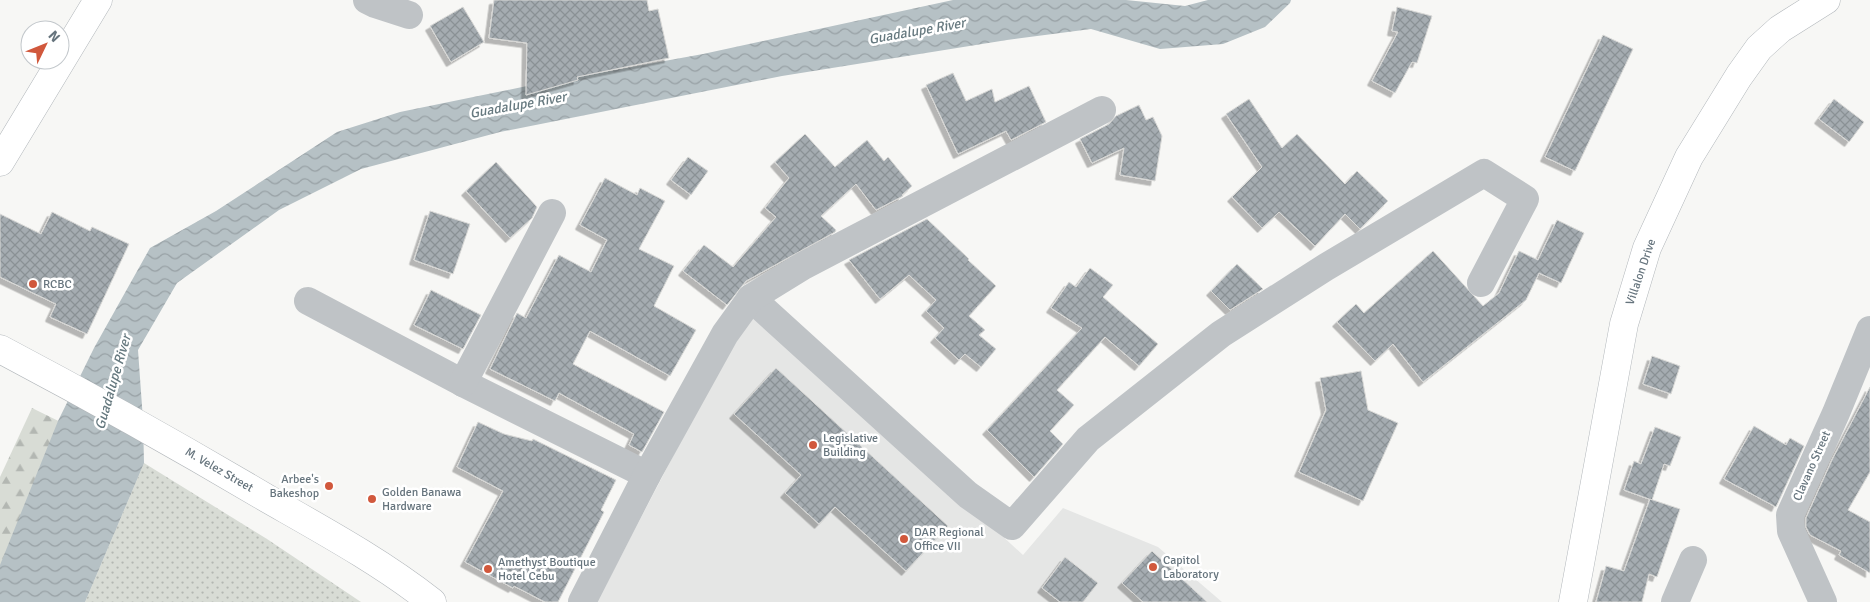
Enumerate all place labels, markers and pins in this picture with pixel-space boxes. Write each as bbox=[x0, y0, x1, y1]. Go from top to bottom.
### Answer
place label: RCBC bbox=[43, 277, 72, 292]
marker: RCBC bbox=[27, 278, 39, 290]
place label: Legislative Building bbox=[823, 431, 878, 460]
marker: Legislative Building bbox=[807, 439, 819, 451]
place label: Arbee's Bakeshop bbox=[269, 472, 319, 501]
marker: Arbee's Bakeshop bbox=[323, 480, 335, 492]
place label: Golden Banawa Hardware bbox=[382, 485, 461, 514]
marker: Golden Banawa Hardware bbox=[366, 493, 378, 505]
place label: DAR Regional Office VII bbox=[914, 525, 984, 554]
marker: DAR Regional Office VII bbox=[898, 533, 910, 545]
place label: Capitol Laboratory bbox=[1163, 553, 1219, 582]
place label: Amethyst Boutique Hotel Cebu bbox=[498, 555, 596, 584]
marker: Capitol Laboratory bbox=[1147, 561, 1159, 573]
marker: Amethyst Boutique Hotel Cebu bbox=[482, 563, 494, 575]

